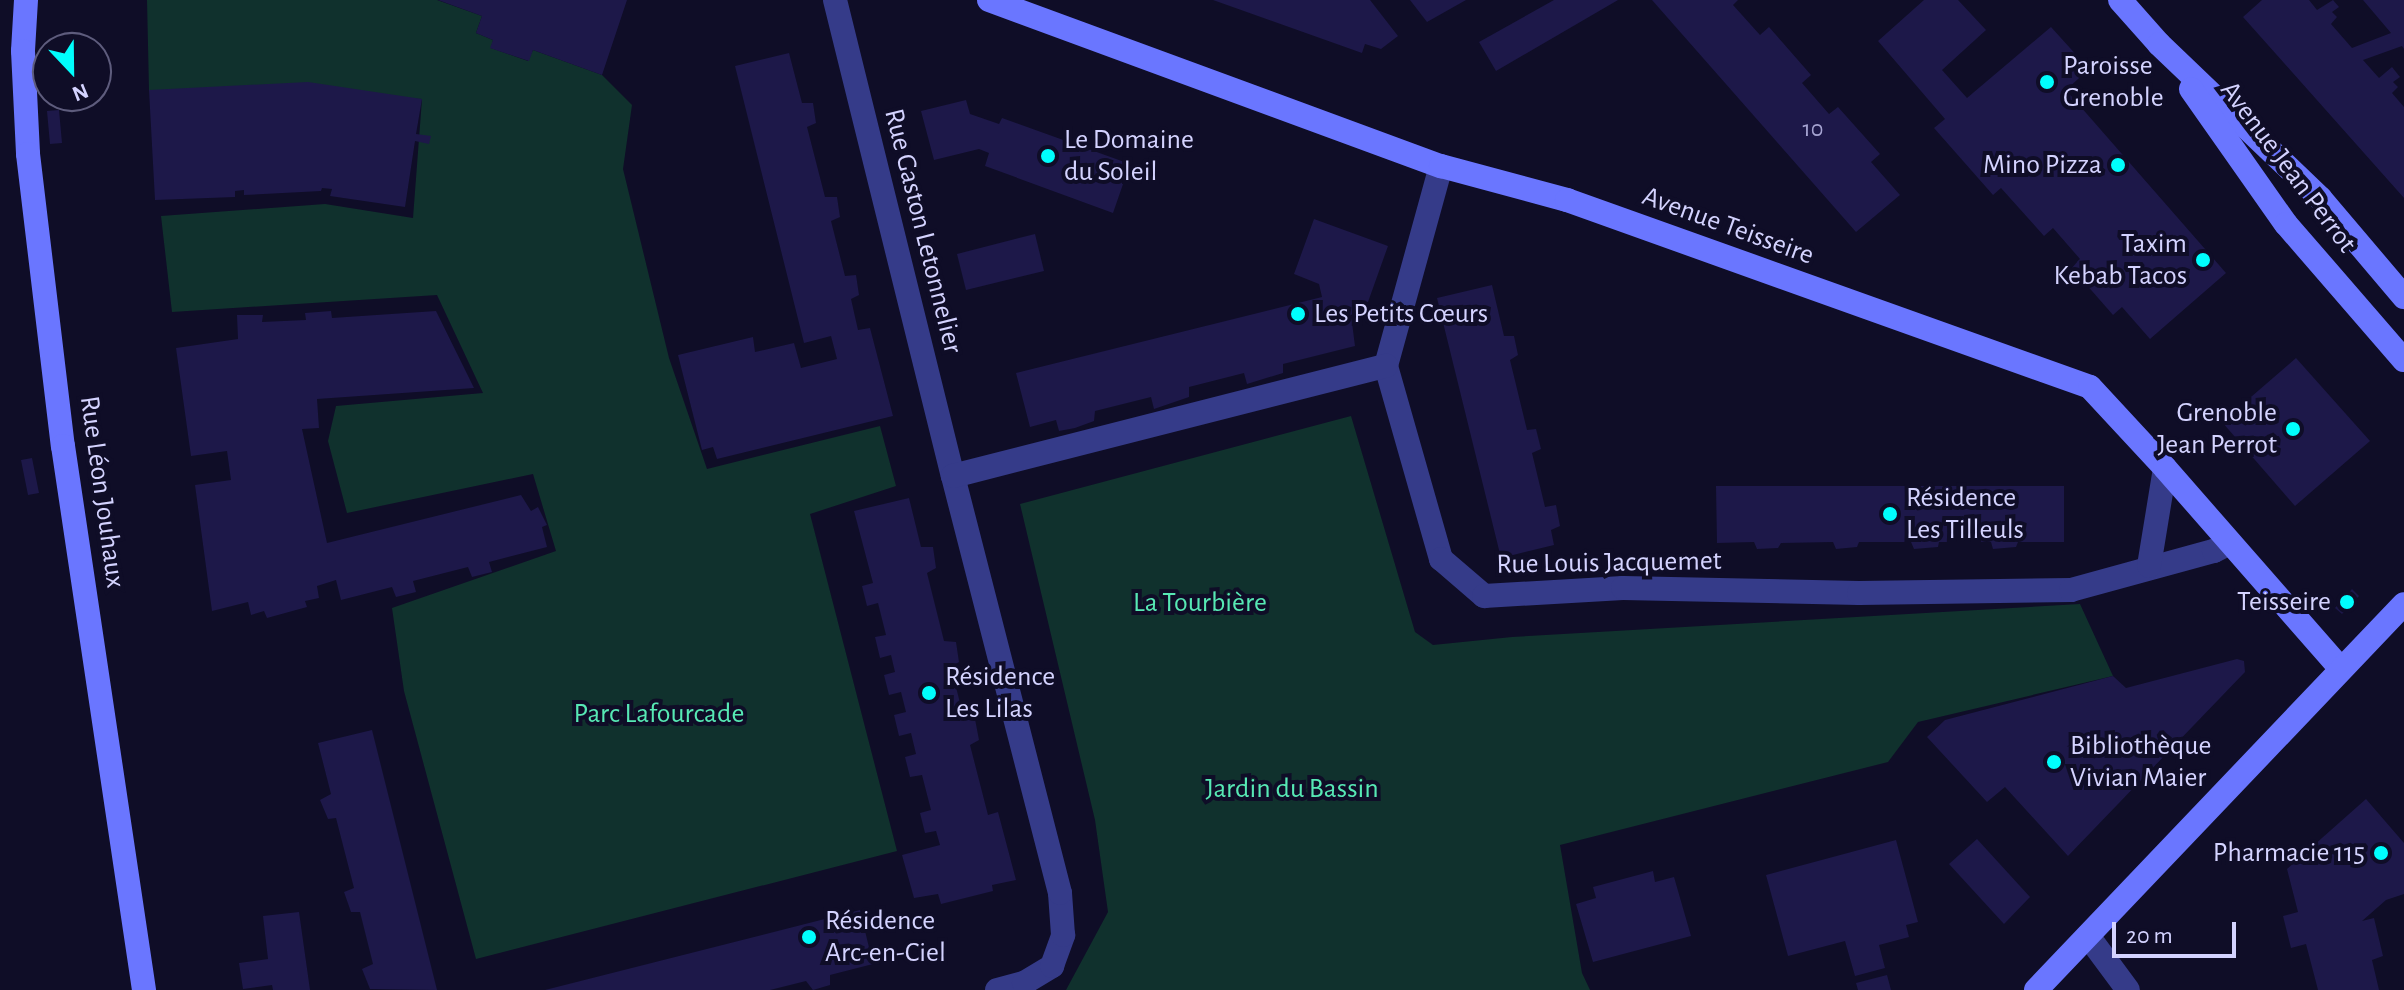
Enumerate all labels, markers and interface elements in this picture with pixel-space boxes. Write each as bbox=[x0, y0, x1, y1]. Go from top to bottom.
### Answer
north arrow bbox=[32, 32, 112, 112]
place label: Paroisse Grenoble bbox=[2063, 49, 2164, 115]
marker: Paroisse Grenoble bbox=[2038, 73, 2056, 91]
street label: Avenue Jean Perrot bbox=[2213, 75, 2363, 259]
text: N bbox=[69, 79, 91, 105]
street label: Rue Gaston Letonnelier bbox=[876, 105, 970, 357]
house number: 10 bbox=[1803, 116, 1823, 144]
place label: Le Domaine du Soleil bbox=[1064, 123, 1194, 189]
marker: Le Domaine du Soleil bbox=[1039, 147, 1057, 165]
place label: Mino Pizza bbox=[1983, 148, 2102, 182]
marker: Mino Pizza bbox=[2109, 156, 2127, 174]
street label: Avenue Teisseire bbox=[1638, 179, 1818, 273]
place label: Taxim Kebab Tacos bbox=[2053, 227, 2187, 293]
marker: Taxim Kebab Tacos bbox=[2194, 251, 2212, 269]
place label: Les Petits Cœurs bbox=[1314, 297, 1488, 331]
marker: Les Petits Cœurs bbox=[1289, 305, 1307, 323]
street label: Rue Léon Jouhaux bbox=[72, 394, 132, 590]
place label: Grenoble Jean Perrot bbox=[2157, 396, 2277, 462]
marker: Grenoble Jean Perrot bbox=[2284, 420, 2302, 438]
place label: Résidence Les Tilleuls bbox=[1906, 481, 2024, 547]
marker: Résidence Les Tilleuls bbox=[1881, 505, 1899, 523]
street label: Rue Louis Jacquemet bbox=[1496, 544, 1722, 582]
place label: Teisseire bbox=[2237, 585, 2331, 619]
park label: La Tourbière bbox=[1133, 586, 1267, 620]
marker: Teisseire bbox=[2338, 593, 2356, 611]
place label: Résidence Les Lilas bbox=[945, 660, 1055, 726]
marker: Résidence Les Lilas bbox=[920, 684, 938, 702]
park label: Parc Lafourcade bbox=[574, 697, 744, 731]
place label: Bibliothèque Vivian Maier bbox=[2070, 729, 2211, 795]
marker: Bibliothèque Vivian Maier bbox=[2045, 753, 2063, 771]
park label: Jardin du Bassin bbox=[1205, 772, 1379, 806]
place label: Pharmacie 115 bbox=[2213, 836, 2365, 870]
marker: Pharmacie 115 bbox=[2372, 844, 2390, 862]
place label: Résidence Arc-en-Ciel bbox=[825, 904, 946, 970]
scale bar bbox=[2116, 906, 2240, 956]
text: 20 m bbox=[2126, 924, 2173, 948]
marker: Résidence Arc-en-Ciel bbox=[800, 928, 818, 946]

